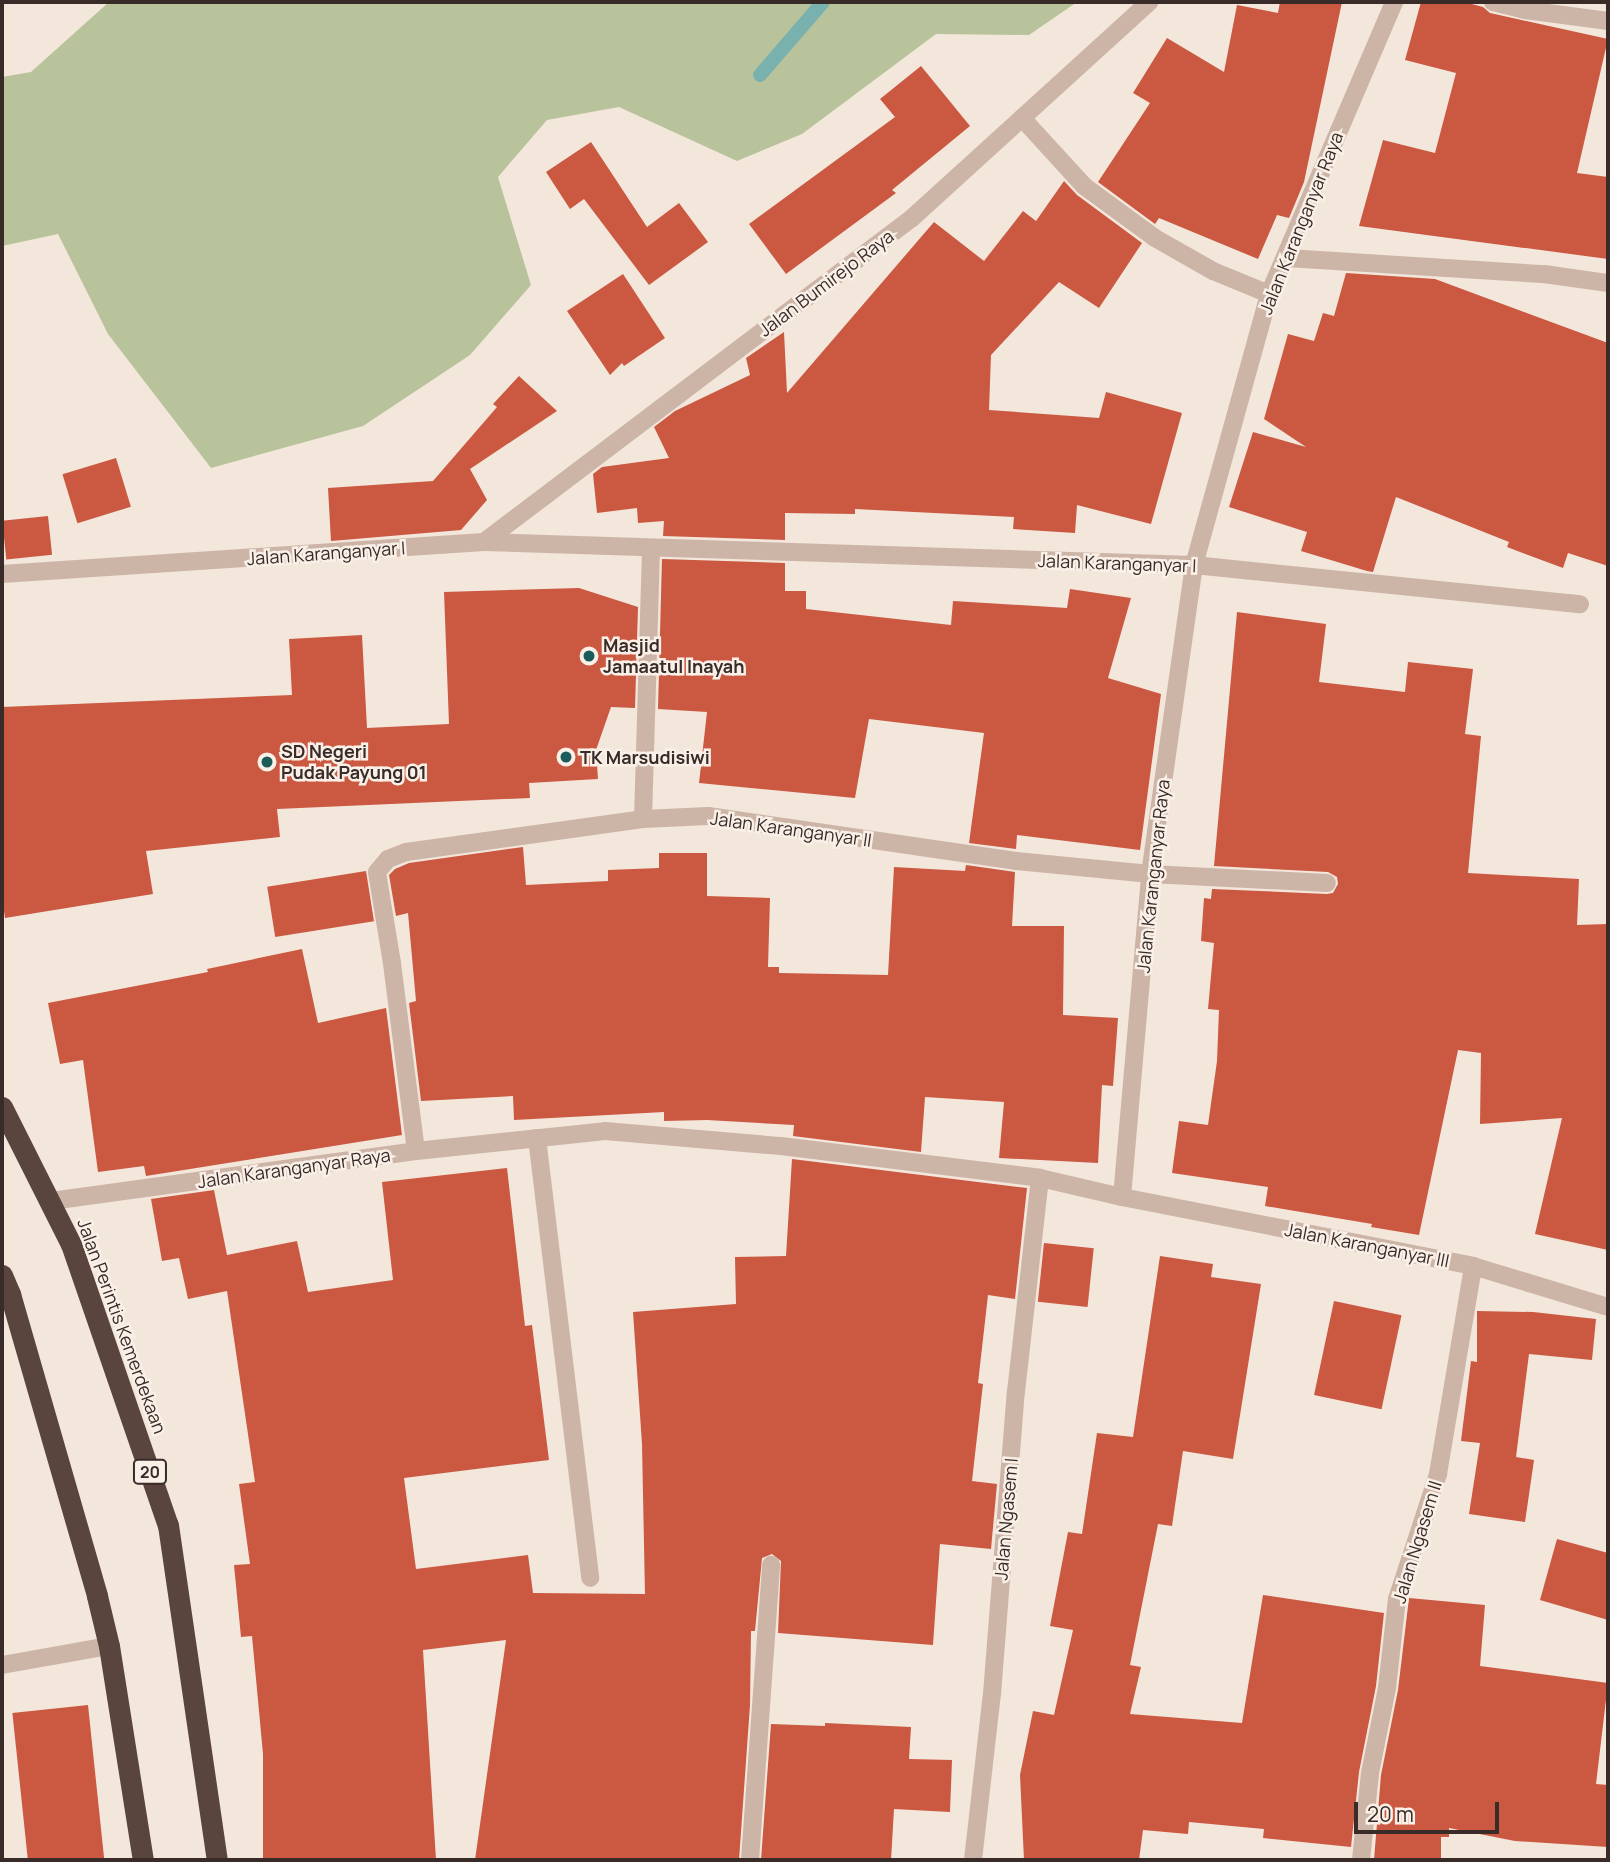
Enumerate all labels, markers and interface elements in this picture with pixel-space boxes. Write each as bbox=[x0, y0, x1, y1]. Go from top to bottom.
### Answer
street label: Jalan Karanganyar Raya bbox=[1255, 129, 1347, 317]
street label: Jalan Bumirejo Raya bbox=[754, 225, 898, 341]
street label: Jalan Karanganyar I bbox=[246, 537, 406, 569]
street label: Jalan Karanganyar I bbox=[1037, 549, 1197, 577]
place label: Masjid Jamaatul Inayah bbox=[603, 635, 744, 678]
marker: Masjid Jamaatul Inayah bbox=[581, 648, 597, 664]
place label: SD Negeri Pudak Payung 01 bbox=[281, 741, 427, 784]
place label: TK Marsudisiwi bbox=[580, 746, 710, 768]
marker: TK Marsudisiwi bbox=[558, 749, 574, 765]
marker: SD Negeri Pudak Payung 01 bbox=[259, 754, 275, 770]
street label: Jalan Karanganyar Raya bbox=[1132, 778, 1174, 974]
street label: Jalan Karanganyar II bbox=[709, 807, 873, 851]
street label: Jalan Karanganyar Raya bbox=[196, 1144, 392, 1192]
street label: Jalan Perintis Kemerdekaan bbox=[73, 1216, 171, 1436]
street label: Jalan Karanganyar III bbox=[1283, 1218, 1451, 1272]
street label: Jalan Ngasem I bbox=[990, 1457, 1022, 1581]
road number: 20 bbox=[132, 1460, 168, 1484]
street label: Jalan Ngasem II bbox=[1388, 1478, 1446, 1606]
scale bar bbox=[1358, 1788, 1503, 1832]
text: 20 m bbox=[1367, 1800, 1414, 1828]

